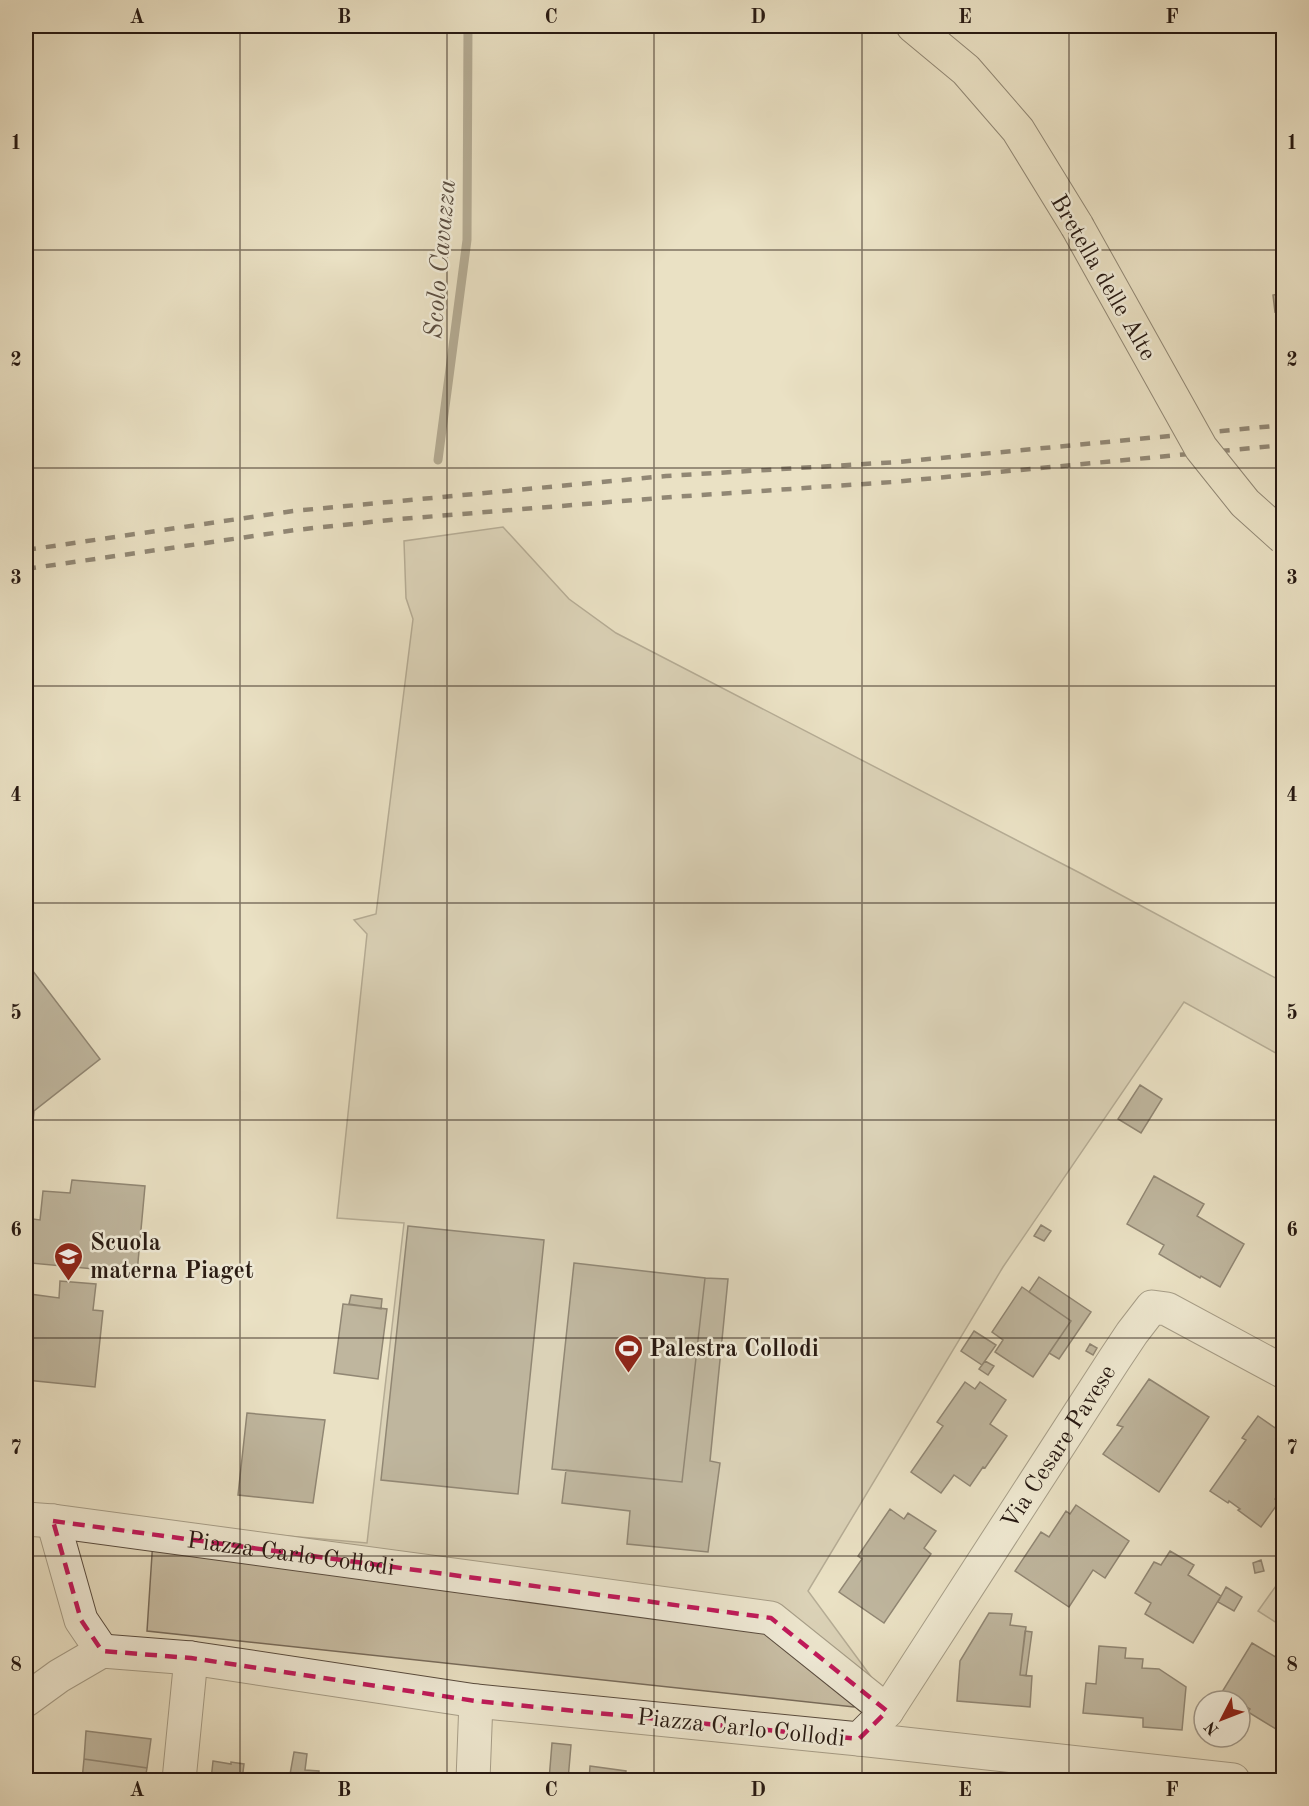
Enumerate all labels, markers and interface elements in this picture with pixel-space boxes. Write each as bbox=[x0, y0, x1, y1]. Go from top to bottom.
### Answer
text: A bbox=[129, 8, 145, 28]
text: B bbox=[337, 8, 351, 28]
text: C bbox=[544, 8, 558, 28]
text: D bbox=[750, 8, 766, 28]
text: E bbox=[958, 8, 972, 28]
text: F bbox=[1165, 8, 1179, 28]
text: 1 bbox=[10, 134, 22, 154]
text: 1 bbox=[1286, 134, 1298, 154]
water label: Scolo Cavazza bbox=[421, 178, 461, 340]
street label: Bretella delle Alte bbox=[1045, 191, 1159, 365]
text: 2 bbox=[10, 351, 22, 371]
text: 2 bbox=[1286, 351, 1298, 371]
text: 3 bbox=[10, 569, 22, 589]
text: 3 bbox=[1286, 569, 1298, 589]
text: 4 bbox=[10, 786, 22, 806]
text: 4 bbox=[1286, 786, 1298, 806]
text: 5 bbox=[10, 1003, 22, 1024]
text: 5 bbox=[1286, 1003, 1298, 1024]
text: 6 bbox=[10, 1221, 22, 1241]
text: 6 bbox=[1286, 1221, 1298, 1241]
place label: Scuola materna Piaget bbox=[90, 1232, 254, 1284]
school or university icon: Scuola materna Piaget bbox=[53, 1240, 85, 1282]
sports icon: Palestra Collodi bbox=[612, 1332, 644, 1374]
place label: Palestra Collodi bbox=[649, 1338, 819, 1362]
street label: Via Cesare Pavese bbox=[998, 1361, 1121, 1534]
text: 7 bbox=[10, 1439, 22, 1459]
text: 7 bbox=[1286, 1439, 1298, 1459]
street label: Piazza Carlo Collodi bbox=[185, 1529, 396, 1581]
text: 8 bbox=[10, 1656, 22, 1676]
text: 8 bbox=[1286, 1656, 1298, 1676]
north arrow bbox=[1192, 1689, 1252, 1749]
street label: Piazza Carlo Collodi bbox=[636, 1706, 846, 1752]
text: N bbox=[1202, 1717, 1222, 1738]
text: A bbox=[129, 1781, 145, 1801]
text: B bbox=[337, 1781, 351, 1801]
text: C bbox=[544, 1781, 558, 1801]
text: D bbox=[750, 1781, 766, 1801]
text: E bbox=[958, 1781, 972, 1801]
text: F bbox=[1165, 1781, 1179, 1801]

